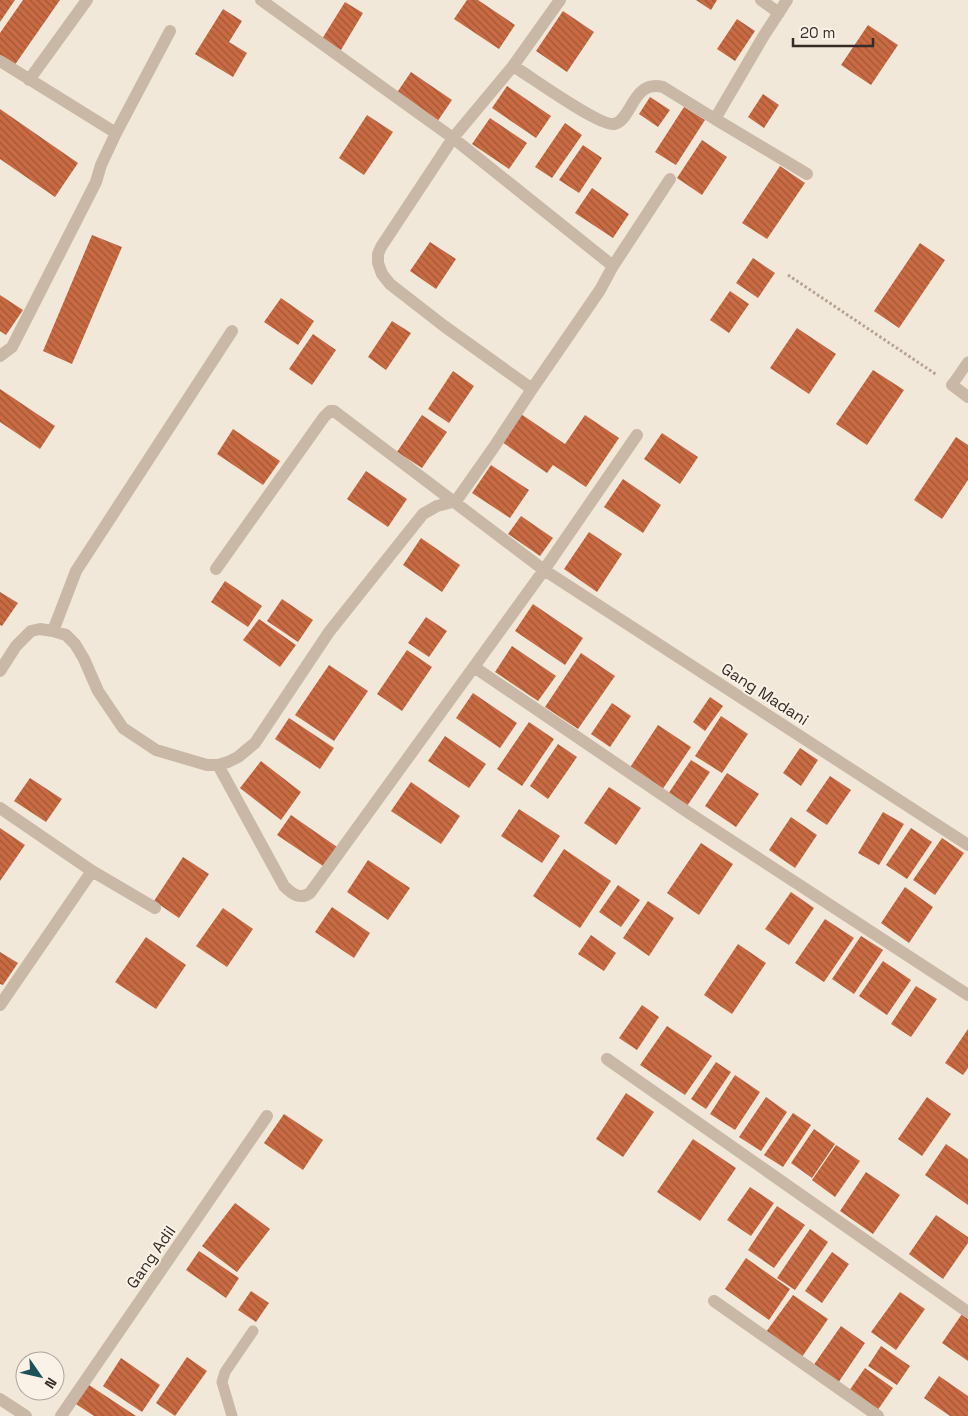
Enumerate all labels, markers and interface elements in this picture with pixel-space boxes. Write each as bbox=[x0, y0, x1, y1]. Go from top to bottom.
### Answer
scale bar bbox=[793, 15, 873, 47]
text: 20 m bbox=[800, 23, 835, 42]
street label: Gang Madani bbox=[717, 658, 813, 730]
street label: Gang Adil bbox=[122, 1222, 180, 1292]
north arrow bbox=[15, 1351, 65, 1401]
text: N bbox=[41, 1374, 61, 1392]

